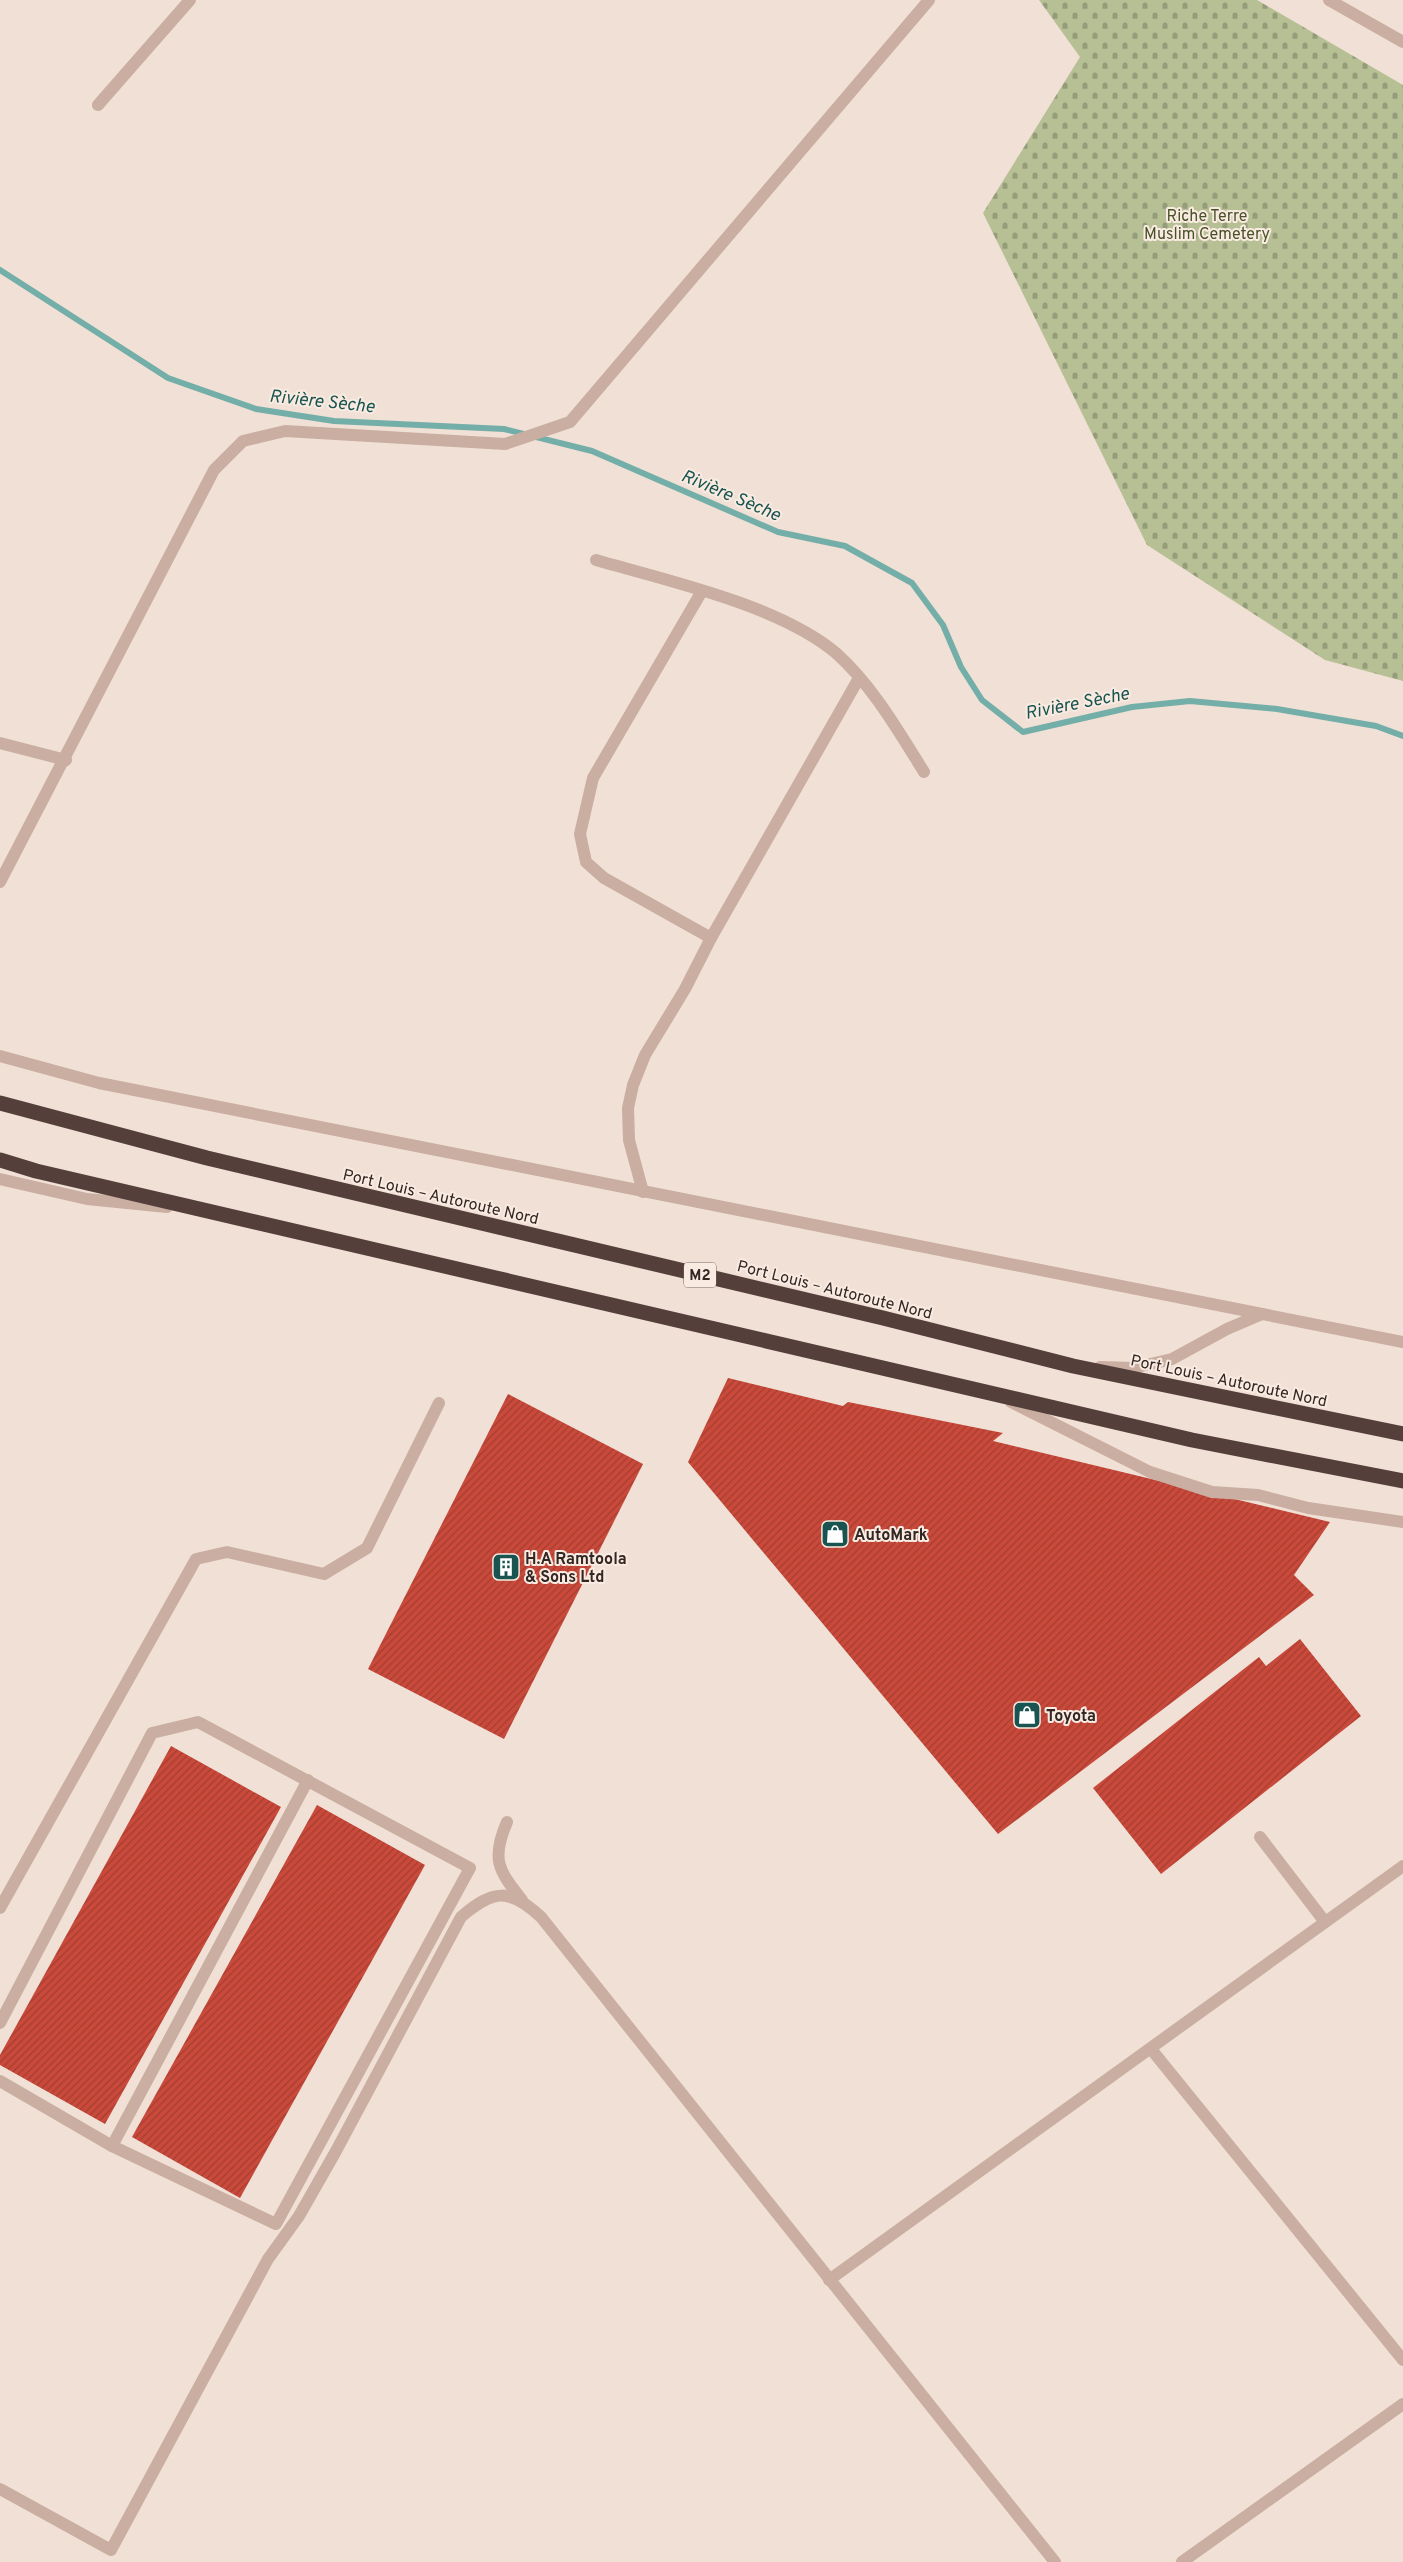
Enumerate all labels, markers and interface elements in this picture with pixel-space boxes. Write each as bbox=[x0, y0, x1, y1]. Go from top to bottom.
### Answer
park label: Riche Terre Muslim Cemetery bbox=[1144, 207, 1270, 245]
water label: Rivière Sèche bbox=[268, 386, 376, 420]
water label: Rivière Sèche bbox=[677, 465, 784, 528]
water label: Rivière Sèche bbox=[1023, 683, 1132, 726]
street label: Port Louis – Autoroute Nord bbox=[341, 1166, 540, 1230]
street label: Port Louis – Autoroute Nord bbox=[735, 1257, 934, 1325]
road number: M2 bbox=[684, 1262, 716, 1288]
street label: Port Louis – Autoroute Nord bbox=[1129, 1351, 1329, 1413]
shop icon: AutoMark bbox=[820, 1519, 850, 1549]
place label: AutoMark bbox=[854, 1526, 928, 1546]
place label: H.A Ramtoola & Sons Ltd bbox=[525, 1550, 627, 1588]
building icon: H.A Ramtoola & Sons Ltd bbox=[491, 1552, 521, 1582]
shop icon: Toyota bbox=[1012, 1700, 1042, 1730]
place label: Toyota bbox=[1046, 1707, 1096, 1727]

